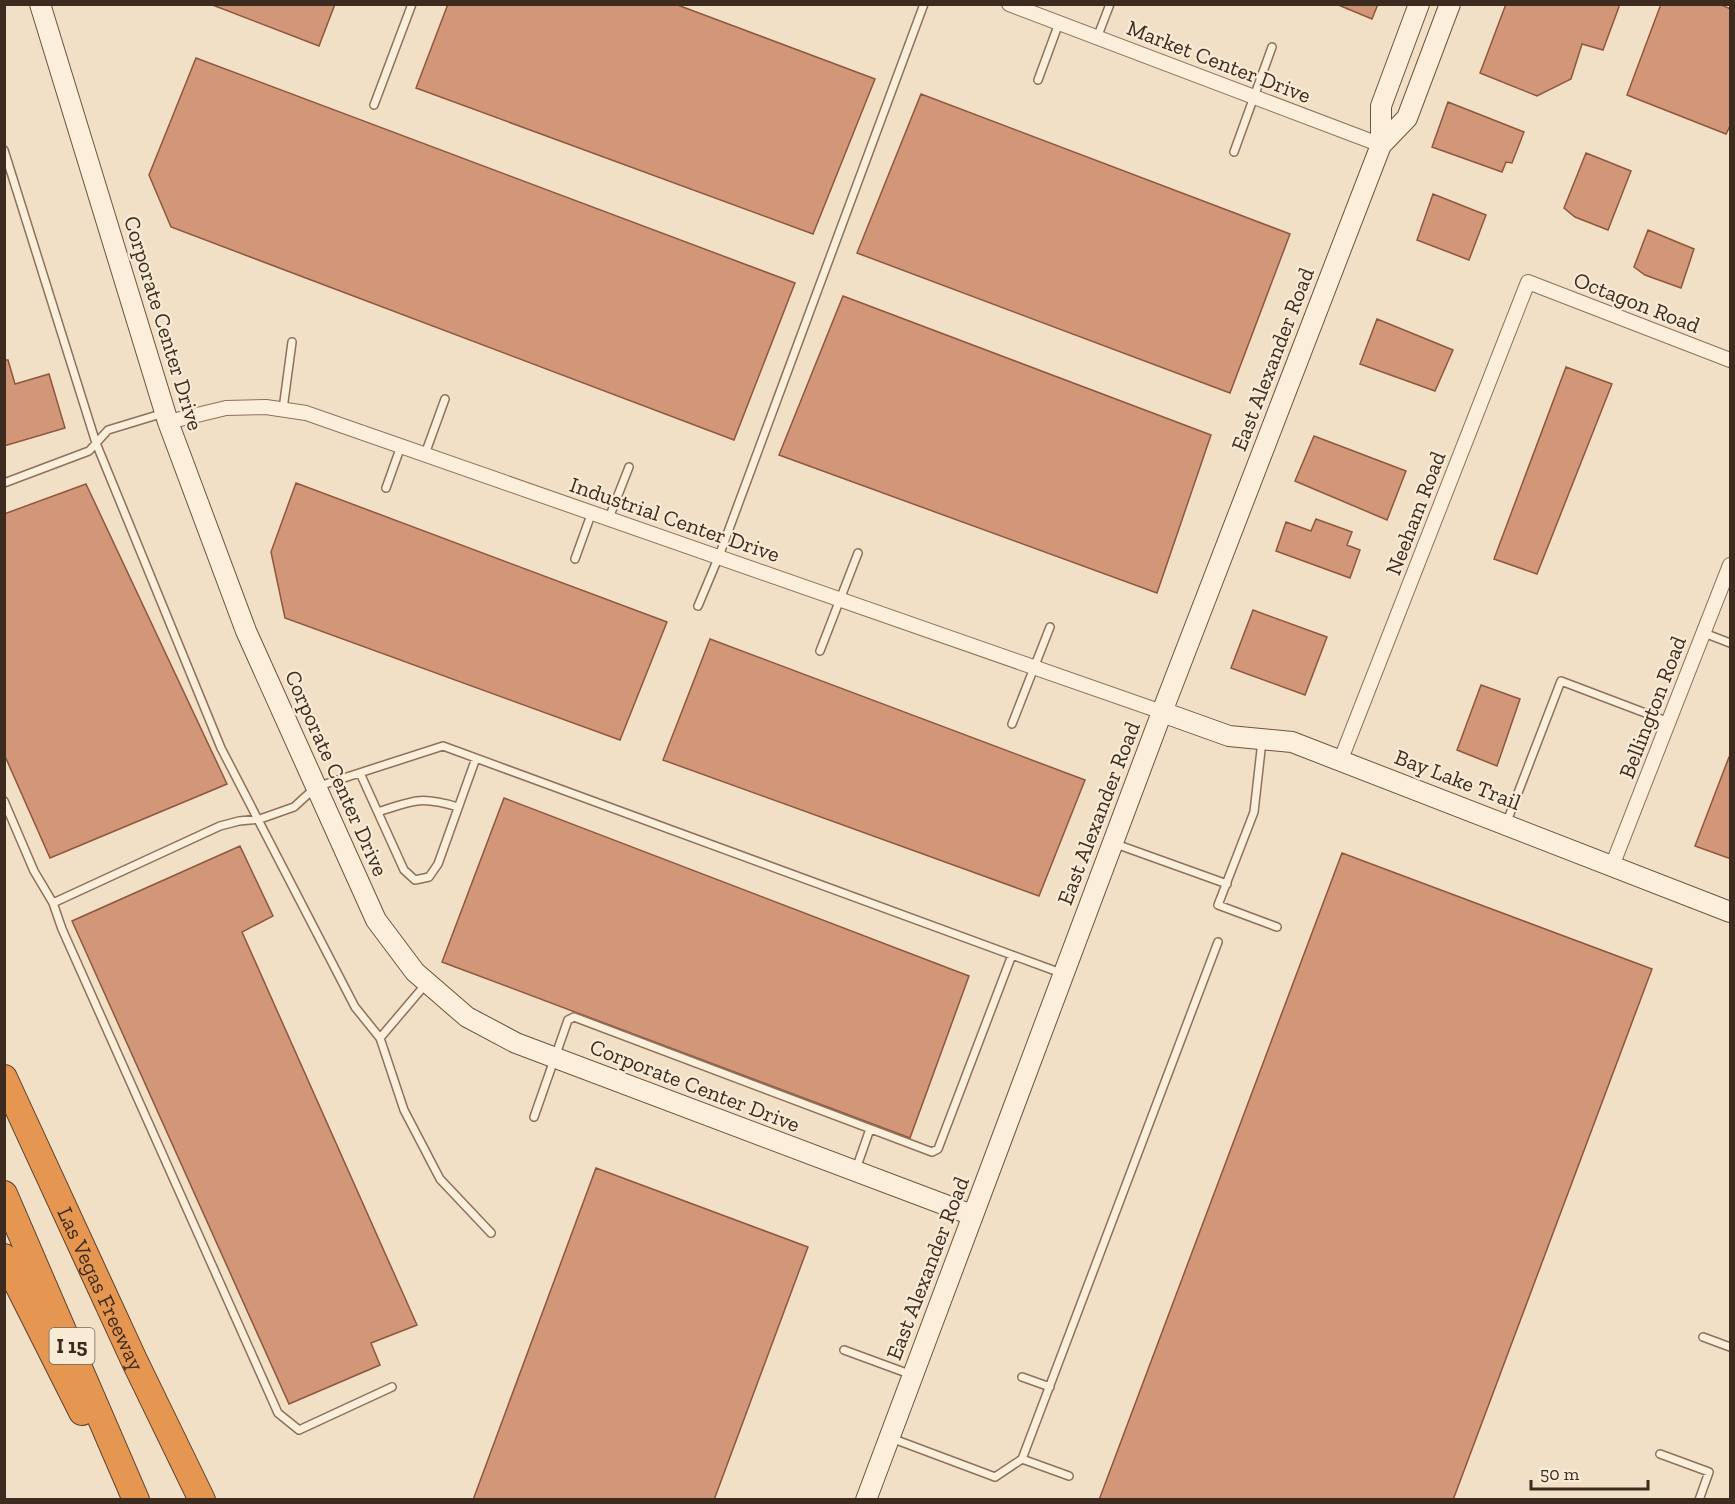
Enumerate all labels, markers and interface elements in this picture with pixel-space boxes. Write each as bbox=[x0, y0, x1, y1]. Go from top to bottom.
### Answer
street label: Market Center Drive bbox=[1123, 14, 1315, 109]
street label: Corporate Center Drive bbox=[118, 213, 209, 434]
street label: East Alexander Road bbox=[1225, 264, 1320, 455]
street label: Octagon Road bbox=[1570, 266, 1704, 339]
street label: Neeham Road bbox=[1379, 447, 1451, 579]
street label: Industrial Center Drive bbox=[566, 471, 783, 568]
street label: Bellington Road bbox=[1613, 632, 1692, 782]
street label: Corporate Center Drive bbox=[279, 666, 394, 880]
street label: East Alexander Road bbox=[1051, 718, 1146, 909]
street label: Bay Lake Trail bbox=[1391, 743, 1525, 816]
street label: Corporate Center Drive bbox=[586, 1033, 804, 1138]
street label: East Alexander Road bbox=[880, 1173, 975, 1364]
street label: Las Vegas Freeway bbox=[51, 1203, 150, 1376]
road number: I 15 bbox=[50, 1328, 94, 1364]
scale bar bbox=[1531, 1453, 1648, 1491]
text: 50 m bbox=[1540, 1463, 1580, 1485]

